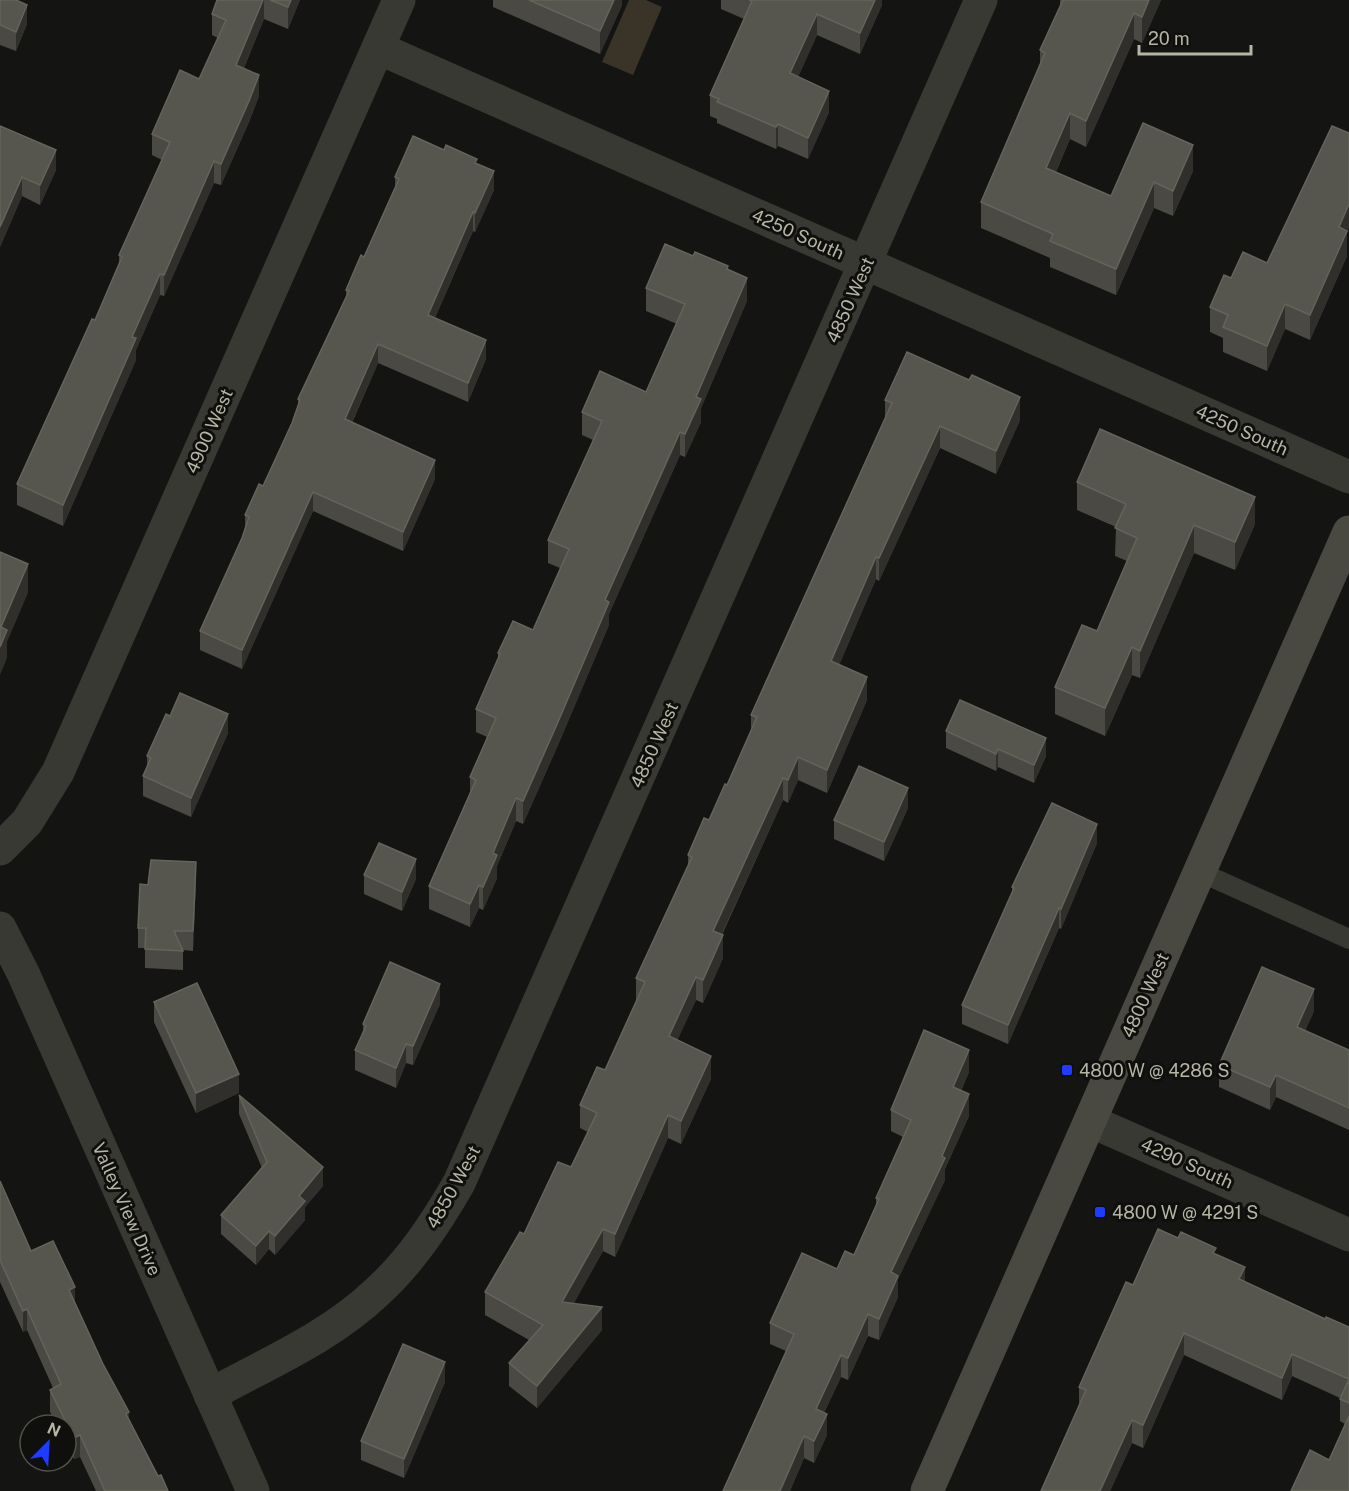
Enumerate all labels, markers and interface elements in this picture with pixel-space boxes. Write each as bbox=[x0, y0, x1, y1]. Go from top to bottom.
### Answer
scale bar bbox=[1139, 18, 1252, 56]
text: 20 m bbox=[1148, 28, 1190, 49]
street label: 4250 South bbox=[749, 204, 847, 264]
street label: 4850 West bbox=[822, 254, 878, 346]
street label: 4900 West bbox=[181, 385, 237, 477]
street label: 4250 South bbox=[1193, 400, 1291, 460]
street label: 4850 West bbox=[626, 699, 682, 791]
street label: 4800 West bbox=[1117, 949, 1173, 1041]
place label: 4800 W @ 4286 S bbox=[1079, 1060, 1229, 1081]
marker: 4800 W @ 4286 S bbox=[1060, 1063, 1074, 1077]
street label: 4290 South bbox=[1138, 1133, 1236, 1193]
street label: Valley View Drive bbox=[88, 1139, 166, 1279]
street label: 4850 West bbox=[422, 1142, 484, 1232]
place label: 4800 W @ 4291 S bbox=[1112, 1202, 1258, 1223]
marker: 4800 W @ 4291 S bbox=[1093, 1205, 1107, 1219]
north arrow bbox=[18, 1413, 78, 1473]
text: N bbox=[44, 1419, 63, 1441]

